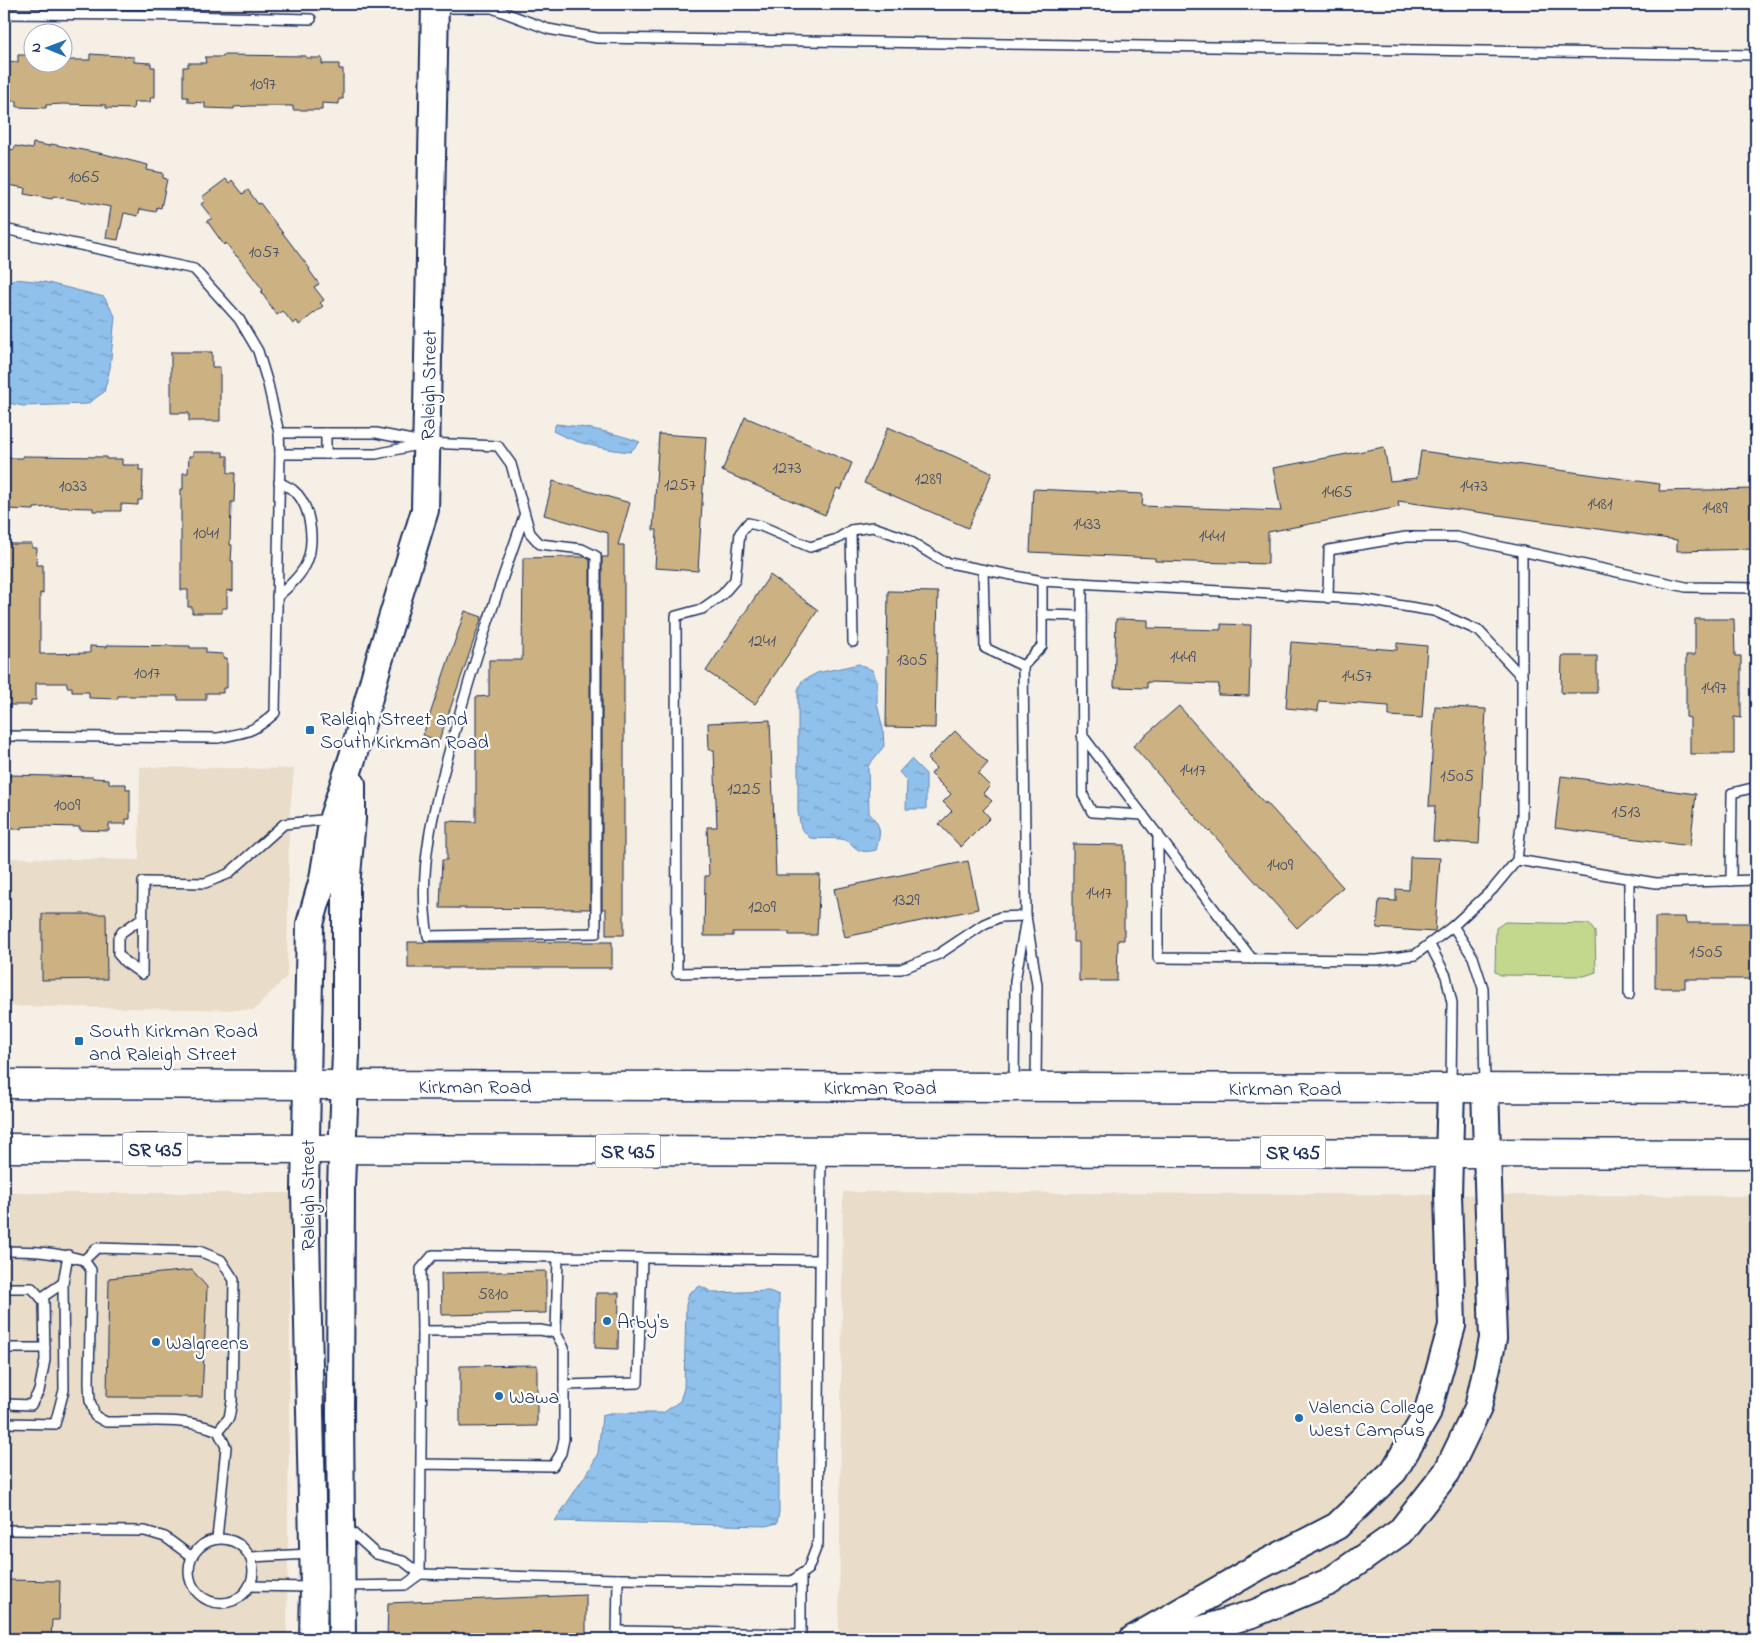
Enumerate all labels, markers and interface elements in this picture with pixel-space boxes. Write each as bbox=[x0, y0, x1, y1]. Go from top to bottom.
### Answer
north arrow bbox=[22, 22, 72, 72]
text: N bbox=[26, 43, 47, 53]
house number: 1097 bbox=[250, 72, 277, 98]
house number: 1065 bbox=[68, 165, 100, 191]
house number: 1057 bbox=[248, 240, 280, 266]
street label: Raleigh Street bbox=[415, 329, 447, 441]
house number: 1273 bbox=[772, 456, 802, 482]
house number: 1289 bbox=[915, 467, 942, 493]
house number: 1257 bbox=[664, 473, 697, 499]
house number: 1033 bbox=[59, 474, 87, 500]
house number: 1473 bbox=[1460, 474, 1488, 500]
house number: 1465 bbox=[1321, 480, 1353, 506]
house number: 1481 bbox=[1587, 492, 1613, 518]
house number: 1489 bbox=[1702, 496, 1728, 522]
house number: 1433 bbox=[1073, 512, 1101, 538]
house number: 1041 bbox=[193, 521, 220, 547]
house number: 1441 bbox=[1199, 524, 1225, 550]
house number: 1241 bbox=[748, 629, 776, 655]
house number: 1449 bbox=[1170, 645, 1197, 671]
house number: 1305 bbox=[896, 648, 928, 674]
house number: 1017 bbox=[134, 661, 161, 687]
house number: 1457 bbox=[1342, 664, 1373, 690]
house number: 1497 bbox=[1701, 676, 1728, 702]
place label: Raleigh Street and South Kirkman Road bbox=[320, 706, 489, 758]
marker: Raleigh Street and South Kirkman Road bbox=[304, 724, 316, 736]
house number: 1417 bbox=[1180, 758, 1207, 784]
house number: 1505 bbox=[1440, 764, 1474, 790]
house number: 1225 bbox=[727, 777, 761, 803]
house number: 1009 bbox=[54, 793, 81, 819]
house number: 1513 bbox=[1611, 800, 1641, 826]
house number: 1409 bbox=[1267, 853, 1294, 879]
house number: 1417 bbox=[1086, 881, 1113, 907]
house number: 1329 bbox=[892, 888, 920, 914]
house number: 1209 bbox=[748, 895, 777, 921]
house number: 1505 bbox=[1689, 940, 1723, 966]
place label: South Kirkman Road and Raleigh Street bbox=[89, 1018, 258, 1071]
marker: South Kirkman Road and Raleigh Street bbox=[73, 1035, 85, 1047]
street label: Kirkman Road bbox=[419, 1074, 531, 1103]
street label: Kirkman Road bbox=[824, 1075, 936, 1104]
street label: Kirkman Road bbox=[1229, 1076, 1341, 1105]
road number: SR 435 bbox=[122, 1132, 188, 1166]
road number: SR 435 bbox=[596, 1134, 660, 1168]
road number: SR 435 bbox=[1260, 1136, 1326, 1168]
street label: Raleigh Street bbox=[295, 1139, 325, 1250]
house number: 5810 bbox=[478, 1282, 508, 1308]
place label: Arby's bbox=[617, 1309, 669, 1338]
marker: Arby's bbox=[601, 1315, 613, 1327]
place label: Walgreens bbox=[166, 1330, 249, 1360]
marker: Walgreens bbox=[150, 1336, 162, 1348]
place label: Wawa bbox=[509, 1384, 559, 1413]
marker: Wawa bbox=[493, 1390, 505, 1402]
place label: Valencia College West Campus bbox=[1308, 1394, 1434, 1446]
marker: Valencia College West Campus bbox=[1293, 1412, 1305, 1424]

